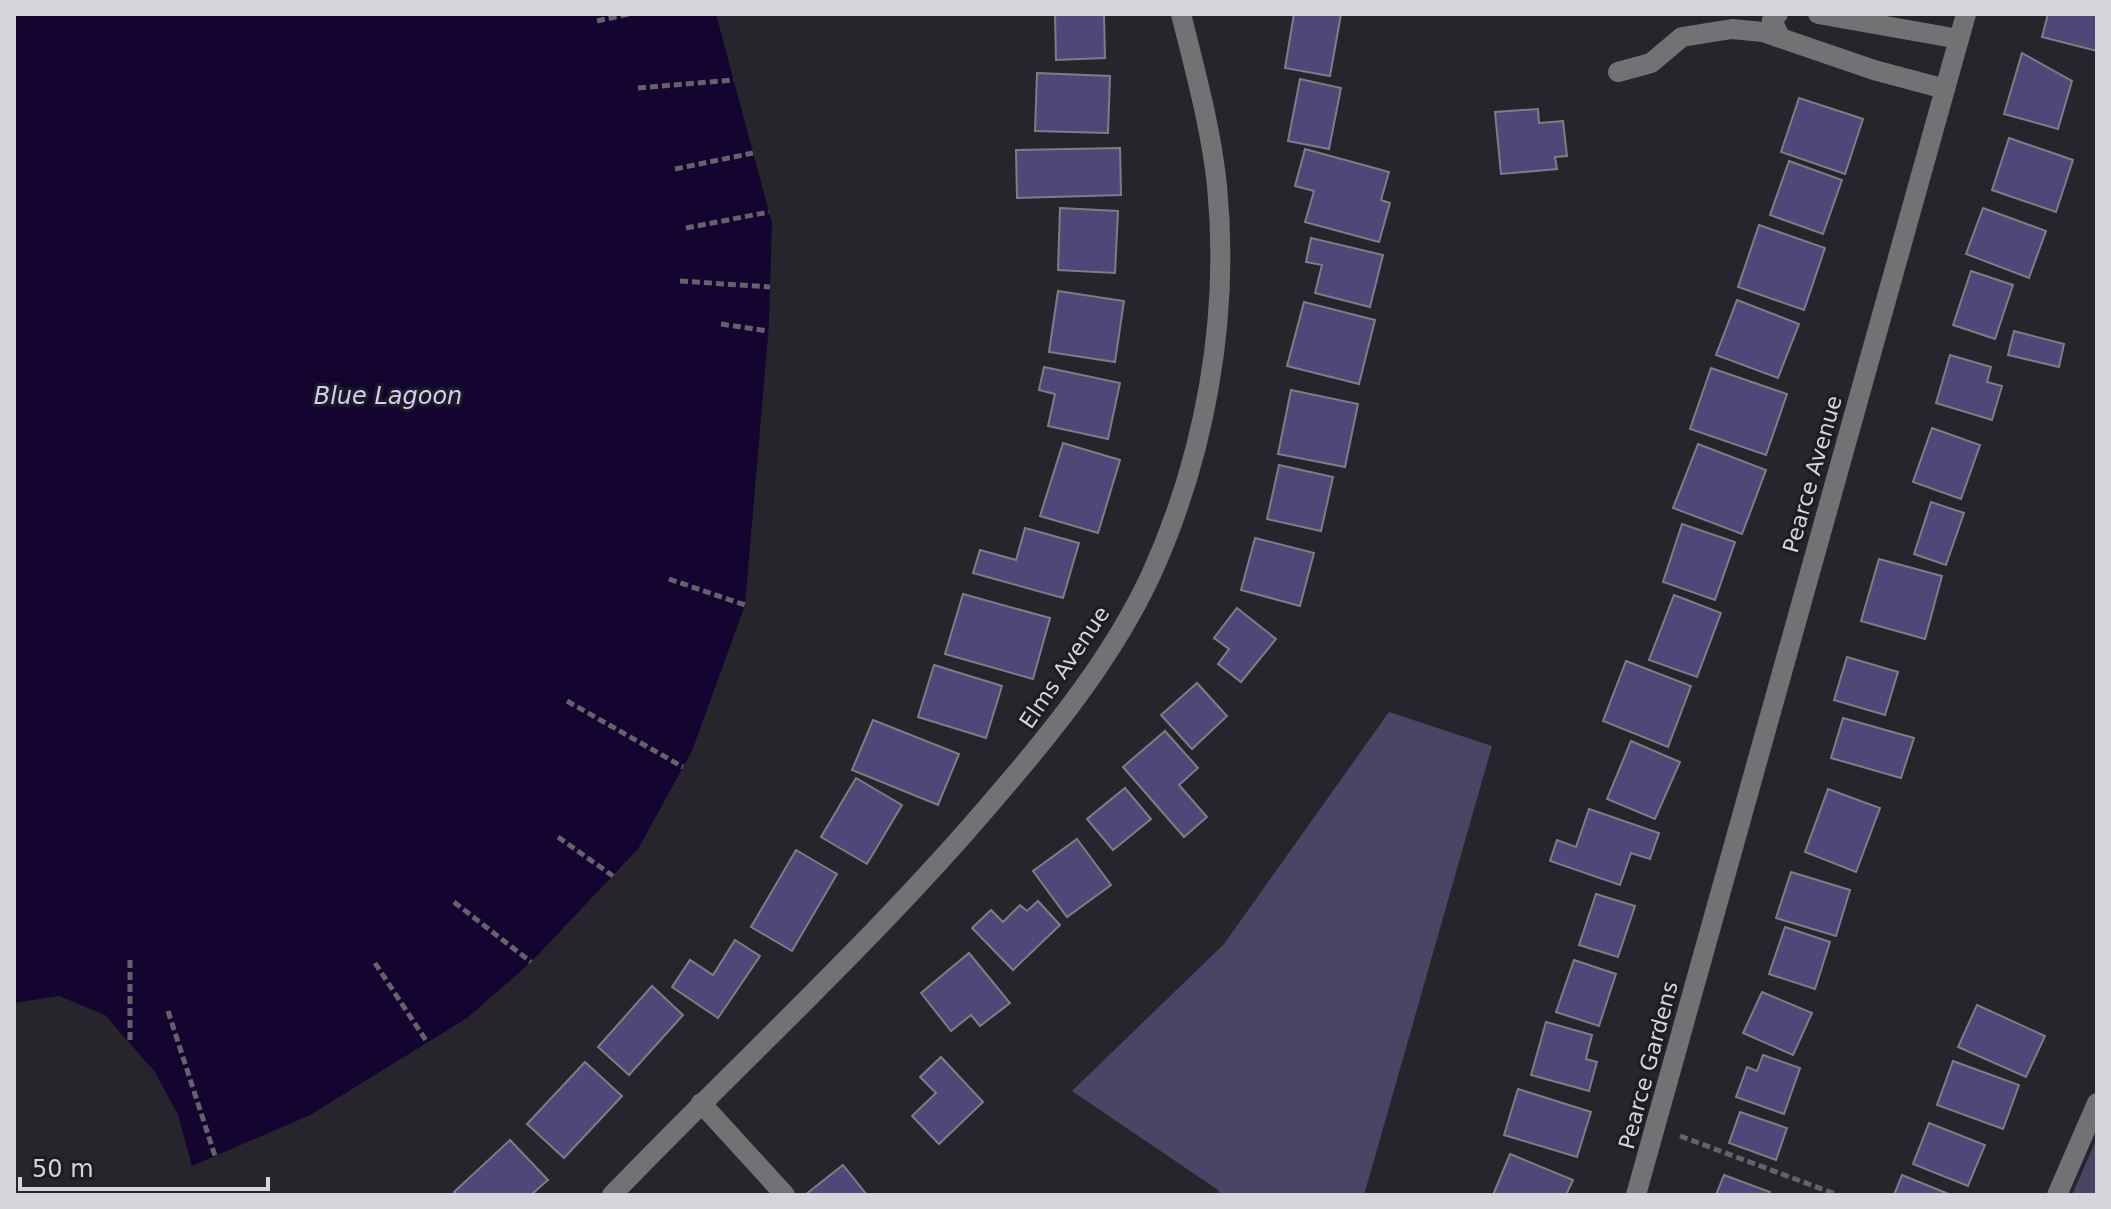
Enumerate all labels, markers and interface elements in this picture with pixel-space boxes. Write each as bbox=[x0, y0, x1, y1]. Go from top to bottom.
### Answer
water label: Blue Lagoon bbox=[314, 382, 462, 410]
street label: Pearce Avenue bbox=[1778, 393, 1847, 556]
street label: Elms Avenue bbox=[1014, 602, 1114, 733]
street label: Pearce Gardens bbox=[1614, 978, 1683, 1152]
scale bar bbox=[20, 1141, 268, 1191]
text: 50 m bbox=[32, 1155, 94, 1183]

